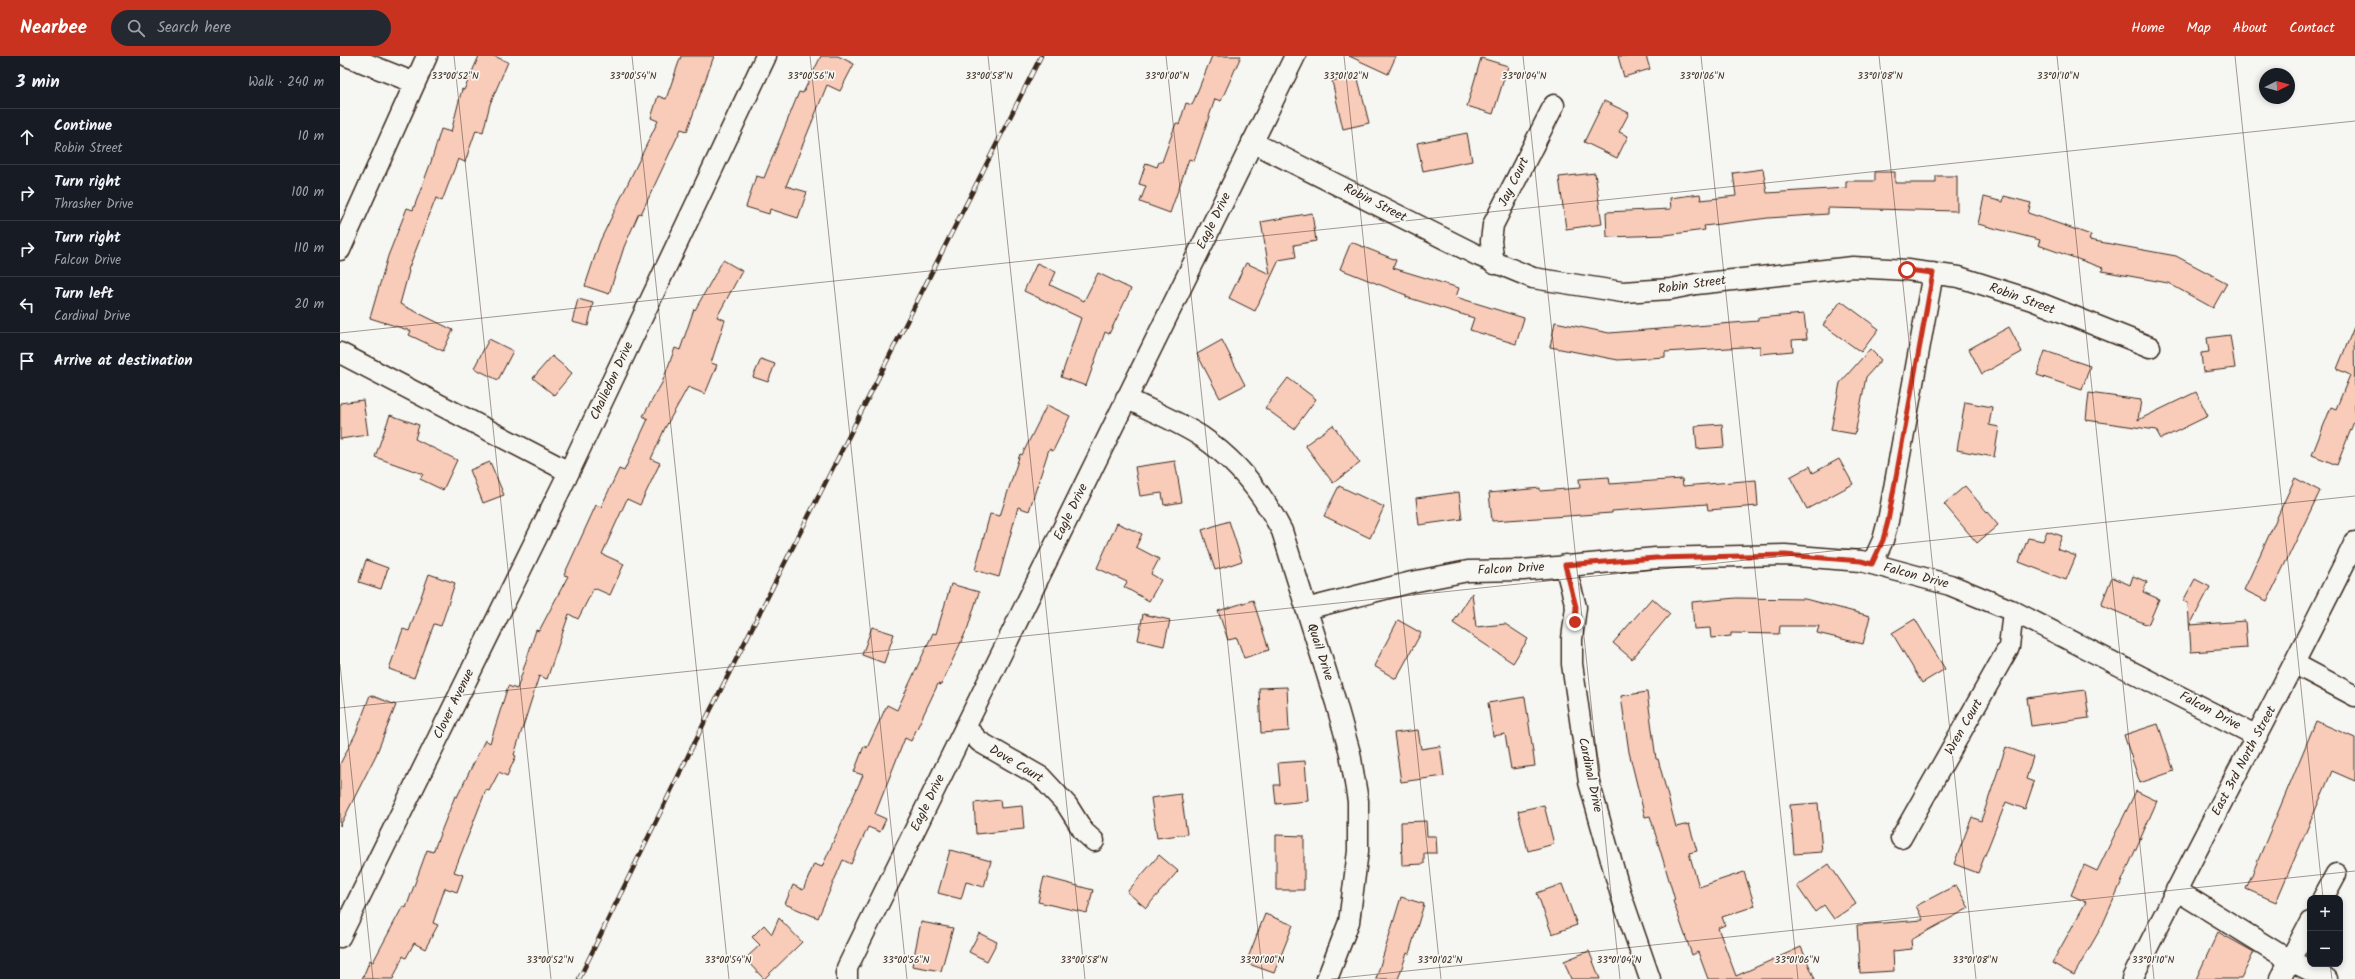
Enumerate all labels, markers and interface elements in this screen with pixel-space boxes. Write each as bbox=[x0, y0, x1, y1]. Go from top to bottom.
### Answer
search box bbox=[111, 10, 391, 46]
text: Nearbee bbox=[20, 13, 87, 43]
text: Search here bbox=[157, 16, 231, 40]
icon: search bbox=[125, 17, 147, 39]
text: Home bbox=[2131, 17, 2165, 39]
text: Map bbox=[2187, 17, 2211, 39]
text: About bbox=[2233, 17, 2267, 39]
text: Contact bbox=[2289, 17, 2335, 39]
text: 33°00'52"N bbox=[431, 68, 479, 84]
text: 33°00'54"N bbox=[609, 68, 657, 84]
text: 33°00'56"N bbox=[787, 68, 835, 84]
text: 33°00'58"N bbox=[965, 68, 1013, 84]
text: 33°01'00"N bbox=[1145, 68, 1189, 84]
text: 33°01'02"N bbox=[1323, 68, 1369, 84]
text: 33°01'04"N bbox=[1502, 68, 1547, 84]
text: 33°01'06"N bbox=[1679, 68, 1725, 84]
text: 33°01'08"N bbox=[1857, 68, 1903, 84]
text: 33°01'10"N bbox=[2037, 68, 2080, 84]
north arrow bbox=[2259, 68, 2295, 104]
text: 3 min bbox=[16, 69, 60, 96]
text: Walk · 240 m bbox=[248, 72, 324, 93]
text: Continue bbox=[54, 114, 112, 138]
icon: ahead bbox=[16, 126, 38, 148]
text: 10 m bbox=[298, 126, 324, 147]
text: Robin Street bbox=[54, 138, 123, 159]
street label: Jay Court bbox=[1493, 153, 1535, 210]
text: Turn right bbox=[54, 170, 121, 194]
street label: Robin Street bbox=[1340, 178, 1411, 228]
icon: right bbox=[16, 182, 38, 204]
text: 100 m bbox=[291, 182, 324, 203]
street label: Eagle Drive bbox=[1191, 189, 1237, 253]
text: Thrasher Drive bbox=[54, 194, 133, 215]
text: Turn right bbox=[54, 226, 121, 250]
icon: right bbox=[16, 238, 38, 260]
text: 110 m bbox=[294, 238, 324, 259]
text: Falcon Drive bbox=[54, 250, 121, 271]
route start bbox=[1898, 261, 1916, 279]
street label: Robin Street bbox=[1657, 270, 1728, 300]
street label: Robin Street bbox=[1986, 277, 2059, 321]
text: Turn left bbox=[54, 282, 114, 306]
icon: left bbox=[16, 294, 38, 316]
text: 20 m bbox=[294, 294, 324, 315]
text: Cardinal Drive bbox=[54, 306, 130, 327]
street label: Challedon Drive bbox=[585, 338, 639, 424]
text: Arrive at destination bbox=[54, 349, 193, 373]
icon: arrive bbox=[16, 350, 38, 372]
street label: Eagle Drive bbox=[1048, 480, 1094, 544]
street label: Falcon Drive bbox=[1477, 557, 1545, 581]
street label: Falcon Drive bbox=[1881, 557, 1951, 595]
route end bbox=[1566, 613, 1584, 631]
street label: Quail Drive bbox=[1301, 621, 1339, 684]
street label: Clover Avenue bbox=[428, 665, 480, 743]
street label: Falcon Drive bbox=[2175, 686, 2245, 736]
street label: Wren Court bbox=[1939, 694, 1989, 759]
street label: East 3rd North Street bbox=[2206, 701, 2282, 820]
street label: Cardinal Drive bbox=[1572, 735, 1608, 815]
street label: Dove Court bbox=[985, 740, 1048, 789]
street label: Eagle Drive bbox=[905, 771, 951, 835]
map controls bbox=[2307, 895, 2343, 967]
button: + bbox=[2307, 895, 2343, 931]
button: − bbox=[2307, 931, 2343, 967]
text: 33°00'52"N bbox=[526, 952, 574, 968]
text: 33°00'54"N bbox=[704, 952, 752, 968]
text: 33°00'56"N bbox=[882, 952, 930, 968]
text: 33°00'58"N bbox=[1060, 952, 1108, 968]
text: 33°01'00"N bbox=[1240, 952, 1284, 968]
text: 33°01'02"N bbox=[1417, 952, 1463, 968]
text: 33°01'04"N bbox=[1597, 952, 1642, 968]
text: 33°01'06"N bbox=[1774, 952, 1820, 968]
text: 33°01'08"N bbox=[1952, 952, 1998, 968]
text: 33°01'10"N bbox=[2132, 952, 2175, 968]

